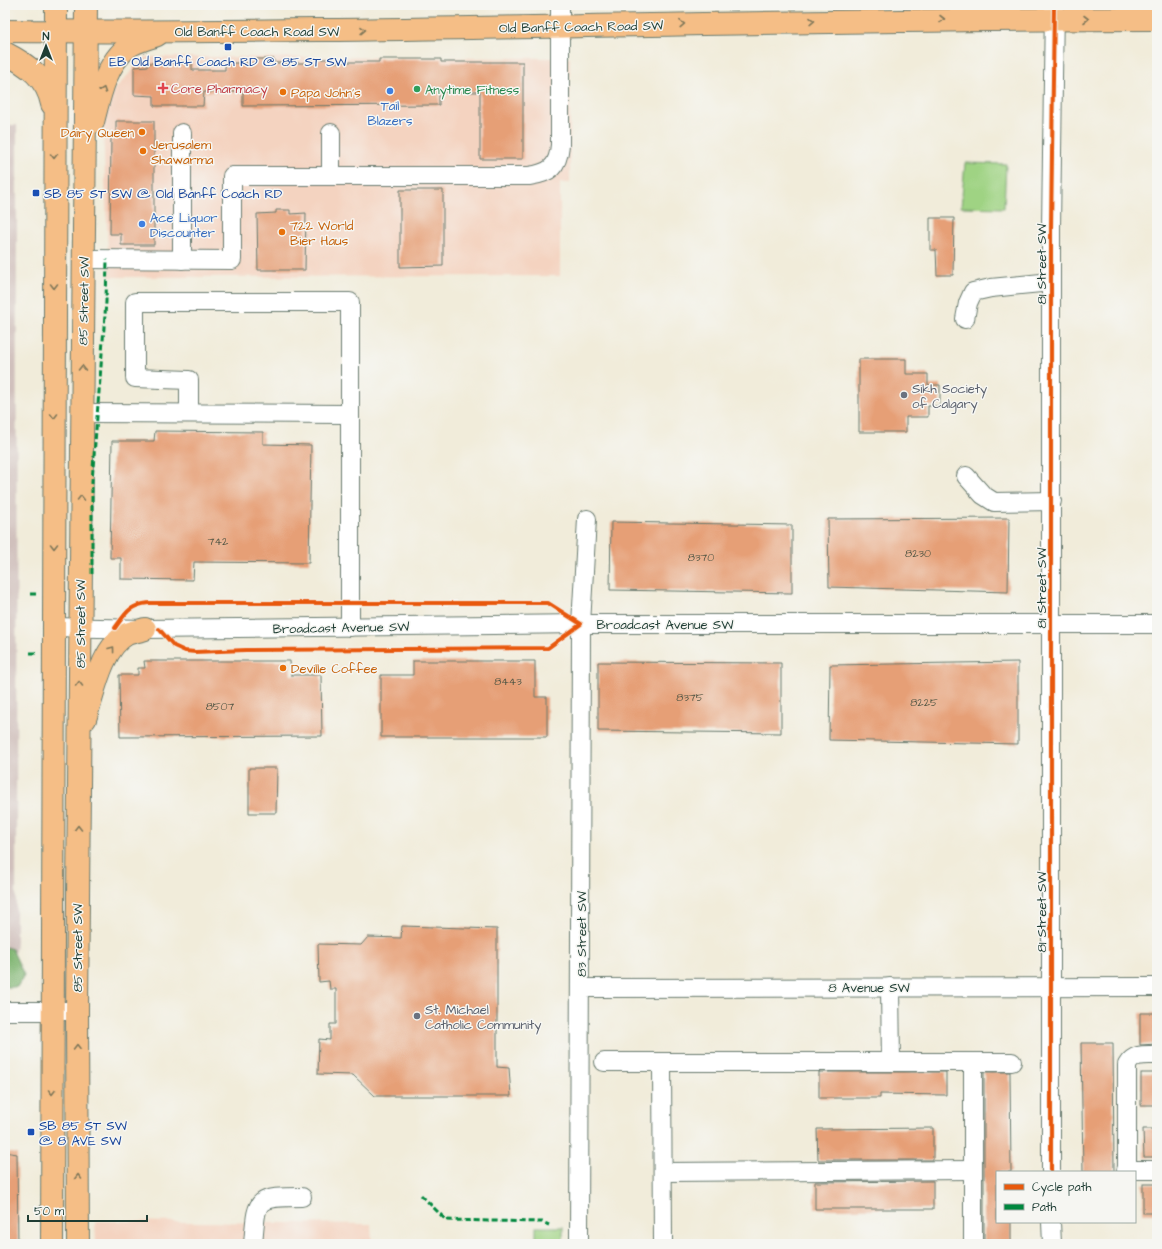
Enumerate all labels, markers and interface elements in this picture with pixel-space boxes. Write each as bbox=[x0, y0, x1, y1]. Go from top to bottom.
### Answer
one-way arrow bbox=[939, 15, 945, 23]
one-way arrow bbox=[1083, 15, 1089, 23]
street label: Old Banff Coach Road SW bbox=[499, 17, 664, 37]
one-way arrow bbox=[809, 17, 815, 25]
one-way arrow bbox=[679, 20, 685, 28]
street label: Old Banff Coach Road SW bbox=[175, 23, 340, 41]
north arrow bbox=[26, 26, 66, 66]
one-way arrow bbox=[360, 26, 366, 34]
text: N bbox=[43, 29, 50, 44]
marker: EB Old Banff Coach RD @ 85 ST SW bbox=[223, 42, 233, 52]
place label: EB Old Banff Coach RD @ 85 ST SW bbox=[109, 53, 348, 71]
place label: Core Pharmacy bbox=[171, 80, 268, 99]
place label: Anytime Fitness bbox=[425, 81, 520, 100]
marker: Core Pharmacy bbox=[158, 83, 168, 93]
place label: Papa John's bbox=[291, 84, 361, 102]
marker: Anytime Fitness bbox=[412, 84, 422, 94]
marker: Tail Blazers bbox=[385, 86, 395, 96]
one-way arrow bbox=[98, 87, 106, 94]
marker: Papa John's bbox=[278, 87, 288, 97]
place label: Tail Blazers bbox=[367, 97, 413, 130]
place label: Dairy Queen bbox=[61, 124, 134, 143]
marker: Dairy Queen bbox=[137, 127, 147, 137]
place label: Jerusalem Shawarma bbox=[151, 136, 214, 169]
marker: Jerusalem Shawarma bbox=[138, 146, 148, 156]
one-way arrow bbox=[50, 153, 58, 159]
place label: SB 85 ST SW @ Old Banff Coach RD bbox=[44, 185, 283, 203]
marker: SB 85 ST SW @ Old Banff Coach RD bbox=[31, 188, 41, 198]
place label: Ace Liquor Discounter bbox=[150, 209, 218, 242]
place label: 722 World Bier Haus bbox=[290, 217, 354, 250]
marker: Ace Liquor Discounter bbox=[137, 219, 147, 229]
street label: 81 Street SW bbox=[1033, 223, 1051, 305]
marker: 722 World Bier Haus bbox=[277, 227, 287, 237]
street label: 85 Street SW bbox=[74, 256, 94, 346]
one-way arrow bbox=[50, 283, 59, 289]
one-way arrow bbox=[78, 365, 86, 371]
place label: Sikh Society of Calgary bbox=[912, 380, 987, 414]
marker: Sikh Society of Calgary bbox=[899, 390, 909, 400]
one-way arrow bbox=[50, 413, 58, 419]
one-way arrow bbox=[77, 495, 85, 501]
house number: 742 bbox=[208, 534, 229, 549]
one-way arrow bbox=[50, 543, 58, 549]
house number: 8230 bbox=[905, 546, 931, 561]
street label: 81 Street SW bbox=[1033, 547, 1051, 629]
house number: 8370 bbox=[688, 550, 714, 565]
street label: 85 Street SW bbox=[72, 579, 90, 668]
street label: Broadcast Avenue SW bbox=[597, 616, 734, 634]
street label: Broadcast Avenue SW bbox=[272, 618, 410, 638]
one-way arrow bbox=[107, 646, 114, 653]
place label: Deville Coffee bbox=[291, 660, 378, 678]
marker: Deville Coffee bbox=[278, 663, 288, 673]
house number: 8443 bbox=[494, 674, 522, 689]
one-way arrow bbox=[75, 681, 83, 687]
house number: 8375 bbox=[676, 690, 704, 705]
house number: 8225 bbox=[910, 695, 938, 710]
house number: 8507 bbox=[206, 699, 235, 714]
one-way arrow bbox=[74, 825, 82, 831]
street label: 81 Street SW bbox=[1033, 871, 1051, 953]
street label: 83 Street SW bbox=[573, 890, 591, 977]
street label: 85 Street SW bbox=[69, 903, 87, 992]
street label: 8 Avenue SW bbox=[828, 979, 911, 997]
place label: St. Michael Catholic Community bbox=[425, 1001, 541, 1035]
marker: St. Michael Catholic Community bbox=[412, 1011, 422, 1021]
one-way arrow bbox=[73, 1044, 81, 1050]
one-way arrow bbox=[48, 1089, 56, 1095]
place label: SB 85 ST SW @ 8 AVE SW bbox=[39, 1117, 128, 1150]
marker: SB 85 ST SW @ 8 AVE SW bbox=[26, 1127, 36, 1137]
legend bbox=[996, 1171, 1136, 1223]
one-way arrow bbox=[74, 1174, 82, 1180]
text: Cycle path bbox=[1032, 1179, 1091, 1197]
scale bar bbox=[28, 1197, 147, 1223]
text: Path bbox=[1032, 1199, 1057, 1216]
text: 50 m bbox=[34, 1203, 65, 1220]

